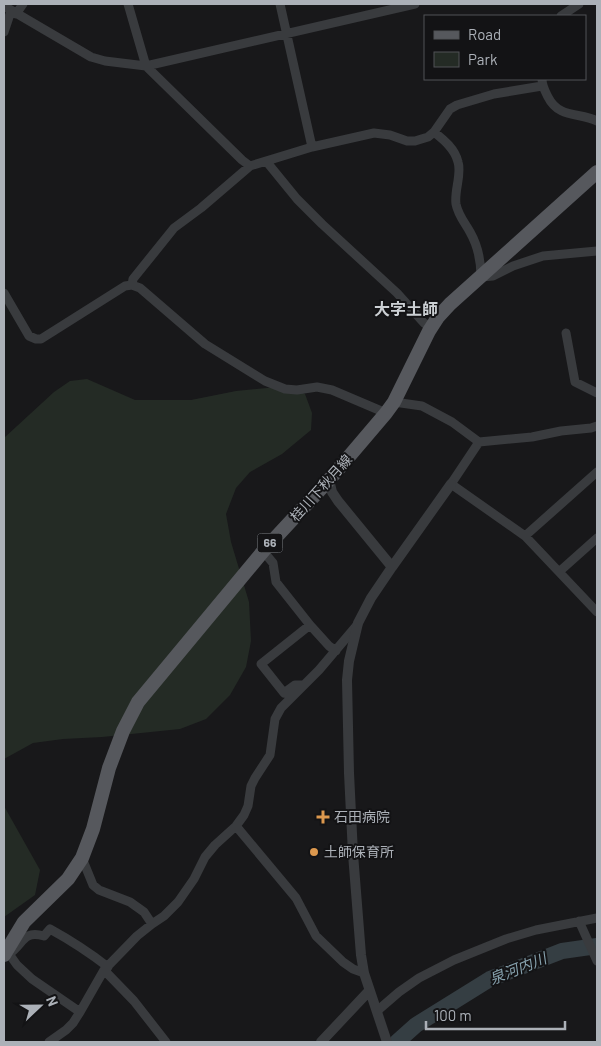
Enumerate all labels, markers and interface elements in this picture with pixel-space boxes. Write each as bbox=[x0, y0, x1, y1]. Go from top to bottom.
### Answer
legend bbox=[424, 15, 586, 80]
text: Road bbox=[468, 25, 501, 43]
text: Park bbox=[468, 50, 498, 68]
district label: 大字土師 bbox=[374, 299, 438, 318]
street label: 桂川下秋月線 bbox=[286, 451, 355, 525]
road number: 66 bbox=[258, 534, 282, 552]
place label: 石田病院 bbox=[334, 808, 390, 825]
marker: 石田病院 bbox=[316, 810, 330, 824]
place label: 土師保育所 bbox=[324, 843, 394, 860]
marker: 土師保育所 bbox=[308, 846, 320, 858]
water label: 泉河内川 bbox=[486, 948, 551, 988]
north arrow bbox=[15, 981, 65, 1031]
text: N bbox=[43, 993, 62, 1008]
scale bar bbox=[426, 998, 565, 1030]
text: 100 m bbox=[434, 1006, 472, 1024]

